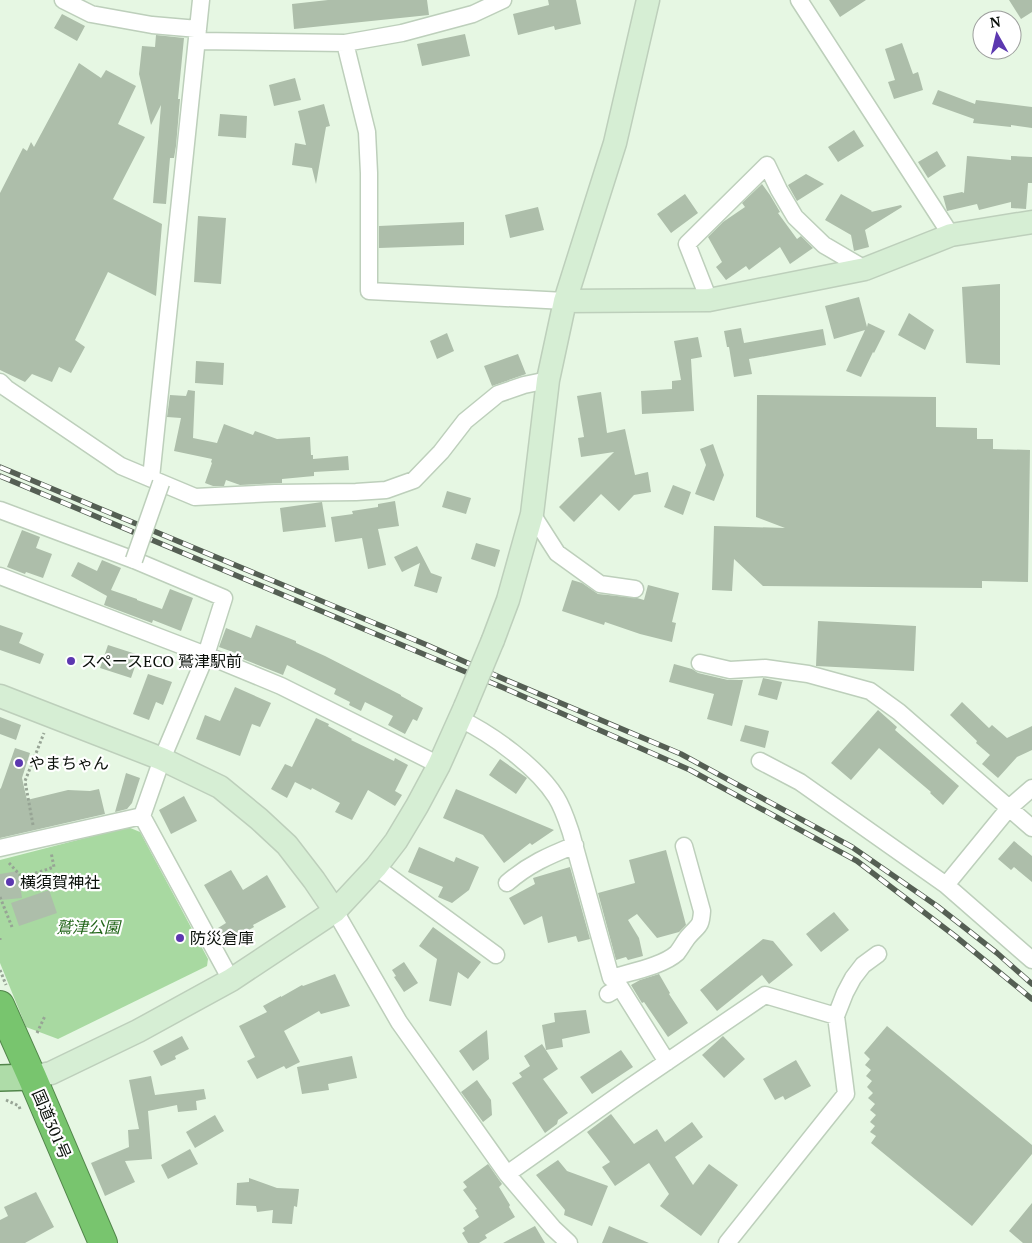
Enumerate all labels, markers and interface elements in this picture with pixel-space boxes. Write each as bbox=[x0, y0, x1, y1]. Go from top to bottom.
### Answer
north arrow bbox=[972, 10, 1022, 60]
text: N bbox=[989, 11, 1002, 32]
place label: スペースECO 鷲津駅前 bbox=[81, 650, 242, 672]
marker: スペースECO 鷲津駅前 bbox=[65, 655, 77, 667]
place label: やまちゃん bbox=[29, 752, 109, 774]
marker: やまちゃん bbox=[13, 757, 25, 769]
place label: 横須賀神社 bbox=[20, 871, 100, 893]
marker: 横須賀神社 bbox=[4, 876, 16, 888]
park label: 鷲津公園 bbox=[56, 916, 122, 938]
place label: 防災倉庫 bbox=[190, 927, 254, 949]
marker: 防災倉庫 bbox=[174, 932, 186, 944]
street label: 国道301号 bbox=[27, 1086, 77, 1162]

